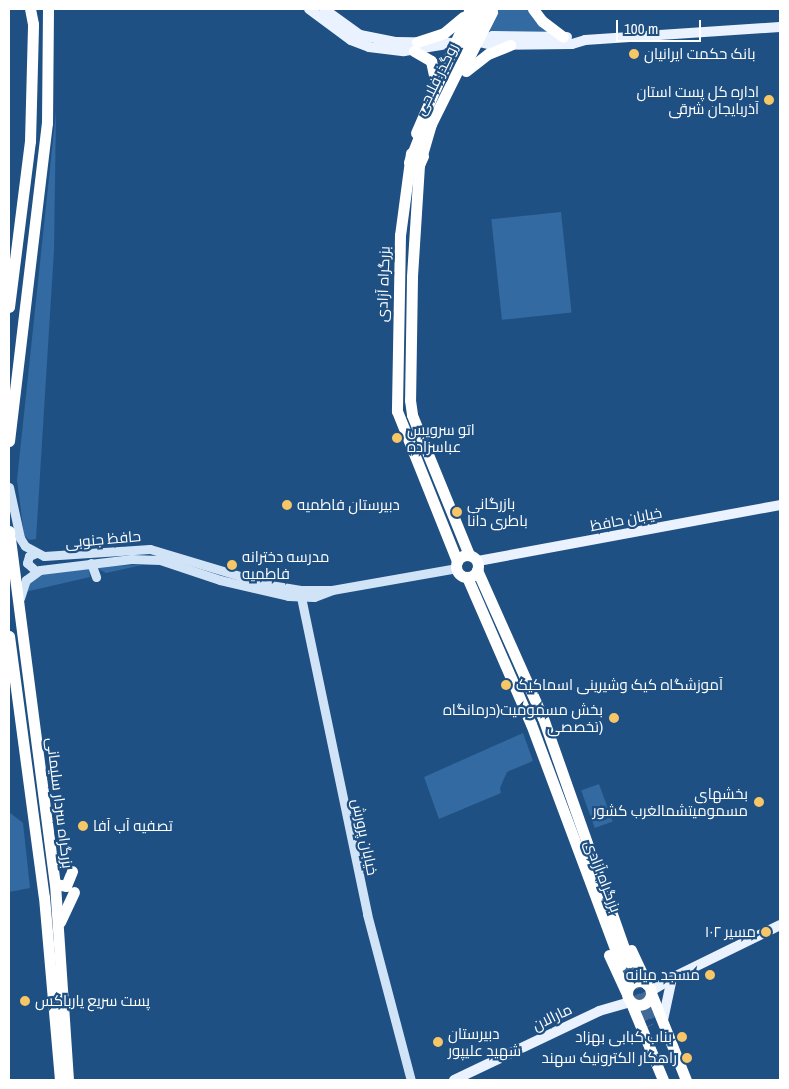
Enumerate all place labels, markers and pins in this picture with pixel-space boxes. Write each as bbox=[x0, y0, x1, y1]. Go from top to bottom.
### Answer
place label: بانک حکمت ایرانیان bbox=[644, 45, 756, 63]
marker: بانک حکمت ایرانیان bbox=[628, 48, 640, 60]
place label: اداره کل پست استان آذربایجان شرقی bbox=[636, 82, 759, 117]
marker: اداره کل پست استان آذربایجان شرقی bbox=[763, 94, 775, 106]
place label: اتو سرویس عباسزاده bbox=[407, 420, 475, 455]
marker: اتو سرویس عباسزاده bbox=[391, 432, 403, 444]
place label: بازرگانی باطری دانا bbox=[467, 494, 528, 529]
place label: دبیرستان فاطمیه bbox=[297, 496, 400, 514]
marker: دبیرستان فاطمیه bbox=[281, 499, 293, 511]
marker: بازرگانی باطری دانا bbox=[451, 506, 463, 518]
place label: مدرسه دخترانه فاطمیه bbox=[242, 547, 329, 582]
marker: مدرسه دخترانه فاطمیه bbox=[226, 559, 238, 571]
place label: آموزشگاه کیک وشیرینی اسماکیک bbox=[516, 676, 723, 694]
marker: آموزشگاه کیک وشیرینی اسماکیک bbox=[500, 679, 512, 691]
place label: بخش مسمومیت(درمانگاه تخصصی) bbox=[443, 700, 603, 735]
marker: بخش مسمومیت(درمانگاه تخصصی) bbox=[607, 711, 621, 725]
place label: بخشهای مسمومیتشمالغرب کشور bbox=[592, 784, 748, 819]
marker: بخشهای مسمومیتشمالغرب کشور bbox=[752, 795, 766, 809]
place label: تصفیه آب آفا bbox=[93, 817, 173, 835]
marker: تصفیه آب آفا bbox=[77, 820, 89, 832]
place label: مسیر ۱۰۲ bbox=[705, 923, 756, 941]
marker: مسیر ۱۰۲ bbox=[760, 926, 772, 938]
place label: مسجد میانه bbox=[626, 966, 700, 984]
marker: مسجد میانه bbox=[704, 969, 716, 981]
place label: پست سریع یارباکس bbox=[35, 992, 150, 1010]
marker: پست سریع یارباکس bbox=[19, 995, 31, 1007]
place label: دبیرستان شهید علیپور bbox=[448, 1024, 521, 1059]
place label: بناب کبابی بهزاد bbox=[575, 1028, 672, 1046]
marker: بناب کبابی بهزاد bbox=[676, 1031, 688, 1043]
marker: دبیرستان شهید علیپور bbox=[432, 1036, 444, 1048]
place label: راهکار الکترونیک سهند bbox=[541, 1049, 677, 1067]
marker: راهکار الکترونیک سهند bbox=[681, 1052, 693, 1064]

